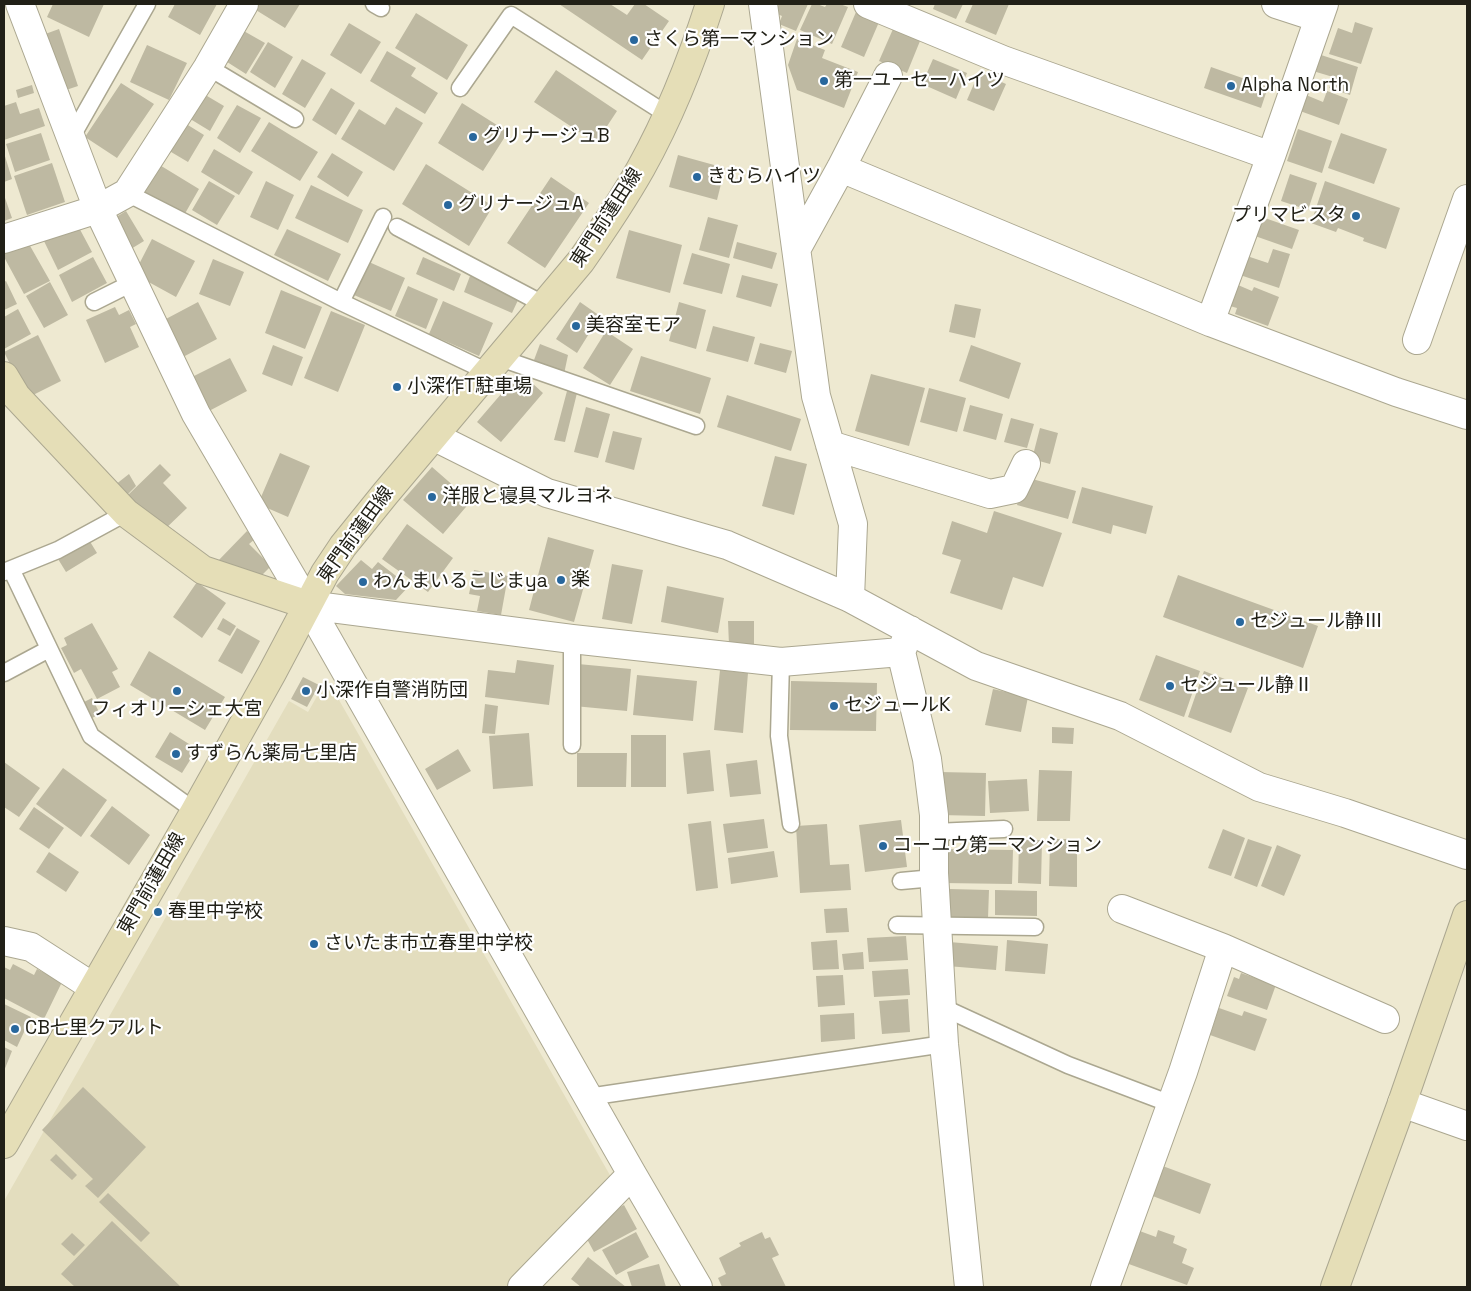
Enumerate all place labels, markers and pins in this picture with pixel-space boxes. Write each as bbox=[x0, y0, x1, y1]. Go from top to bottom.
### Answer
place label: さくら第一マンション bbox=[644, 29, 834, 51]
marker: さくら第一マンション bbox=[628, 34, 640, 46]
place label: 第一ユーセーハイツ bbox=[834, 70, 1005, 92]
marker: 第一ユーセーハイツ bbox=[818, 75, 830, 87]
place label: Alpha North bbox=[1241, 75, 1349, 97]
marker: Alpha North bbox=[1225, 80, 1237, 92]
place label: グリナージュB bbox=[483, 126, 610, 148]
marker: グリナージュB bbox=[467, 131, 479, 143]
place label: きむらハイツ bbox=[707, 166, 821, 188]
marker: きむらハイツ bbox=[691, 171, 703, 183]
place label: グリナージュA bbox=[458, 194, 584, 216]
marker: グリナージュA bbox=[442, 199, 454, 211]
place label: プリマビスタ bbox=[1232, 205, 1346, 227]
marker: プリマビスタ bbox=[1350, 210, 1362, 222]
place label: 美容室モア bbox=[586, 315, 681, 337]
marker: 美容室モア bbox=[570, 320, 582, 332]
place label: 小深作T駐車場 bbox=[407, 376, 532, 398]
marker: 小深作T駐車場 bbox=[391, 381, 403, 393]
place label: 洋服と寝具マルヨネ bbox=[442, 486, 613, 508]
marker: 洋服と寝具マルヨネ bbox=[426, 491, 438, 503]
place label: 楽 bbox=[571, 569, 590, 591]
place label: わんまいるこじまya bbox=[373, 571, 548, 593]
marker: 楽 bbox=[555, 574, 567, 586]
marker: わんまいるこじまya bbox=[357, 576, 369, 588]
place label: セジュール静Ⅲ bbox=[1250, 611, 1383, 633]
marker: セジュール静Ⅲ bbox=[1234, 616, 1246, 628]
place label: セジュール静Ⅱ bbox=[1180, 675, 1313, 697]
place label: 小深作自警消防団 bbox=[316, 680, 468, 702]
marker: セジュール静Ⅱ bbox=[1164, 680, 1176, 692]
marker: フィオリーシェ大宮 bbox=[171, 685, 183, 697]
marker: 小深作自警消防団 bbox=[300, 685, 312, 697]
place label: セジュールK bbox=[844, 695, 951, 717]
place label: フィオリーシェ大宮 bbox=[92, 699, 262, 721]
marker: セジュールK bbox=[828, 700, 840, 712]
place label: すずらん薬局七里店 bbox=[186, 743, 357, 765]
marker: すずらん薬局七里店 bbox=[170, 748, 182, 760]
place label: コーユウ第一マンション bbox=[893, 835, 1102, 857]
marker: コーユウ第一マンション bbox=[877, 840, 889, 852]
place label: 春里中学校 bbox=[168, 901, 263, 923]
marker: 春里中学校 bbox=[152, 906, 164, 918]
place label: さいたま市立春里中学校 bbox=[324, 933, 533, 955]
marker: さいたま市立春里中学校 bbox=[308, 938, 320, 950]
place label: CB七里クアルト bbox=[25, 1018, 164, 1040]
marker: CB七里クアルト bbox=[9, 1023, 21, 1035]

